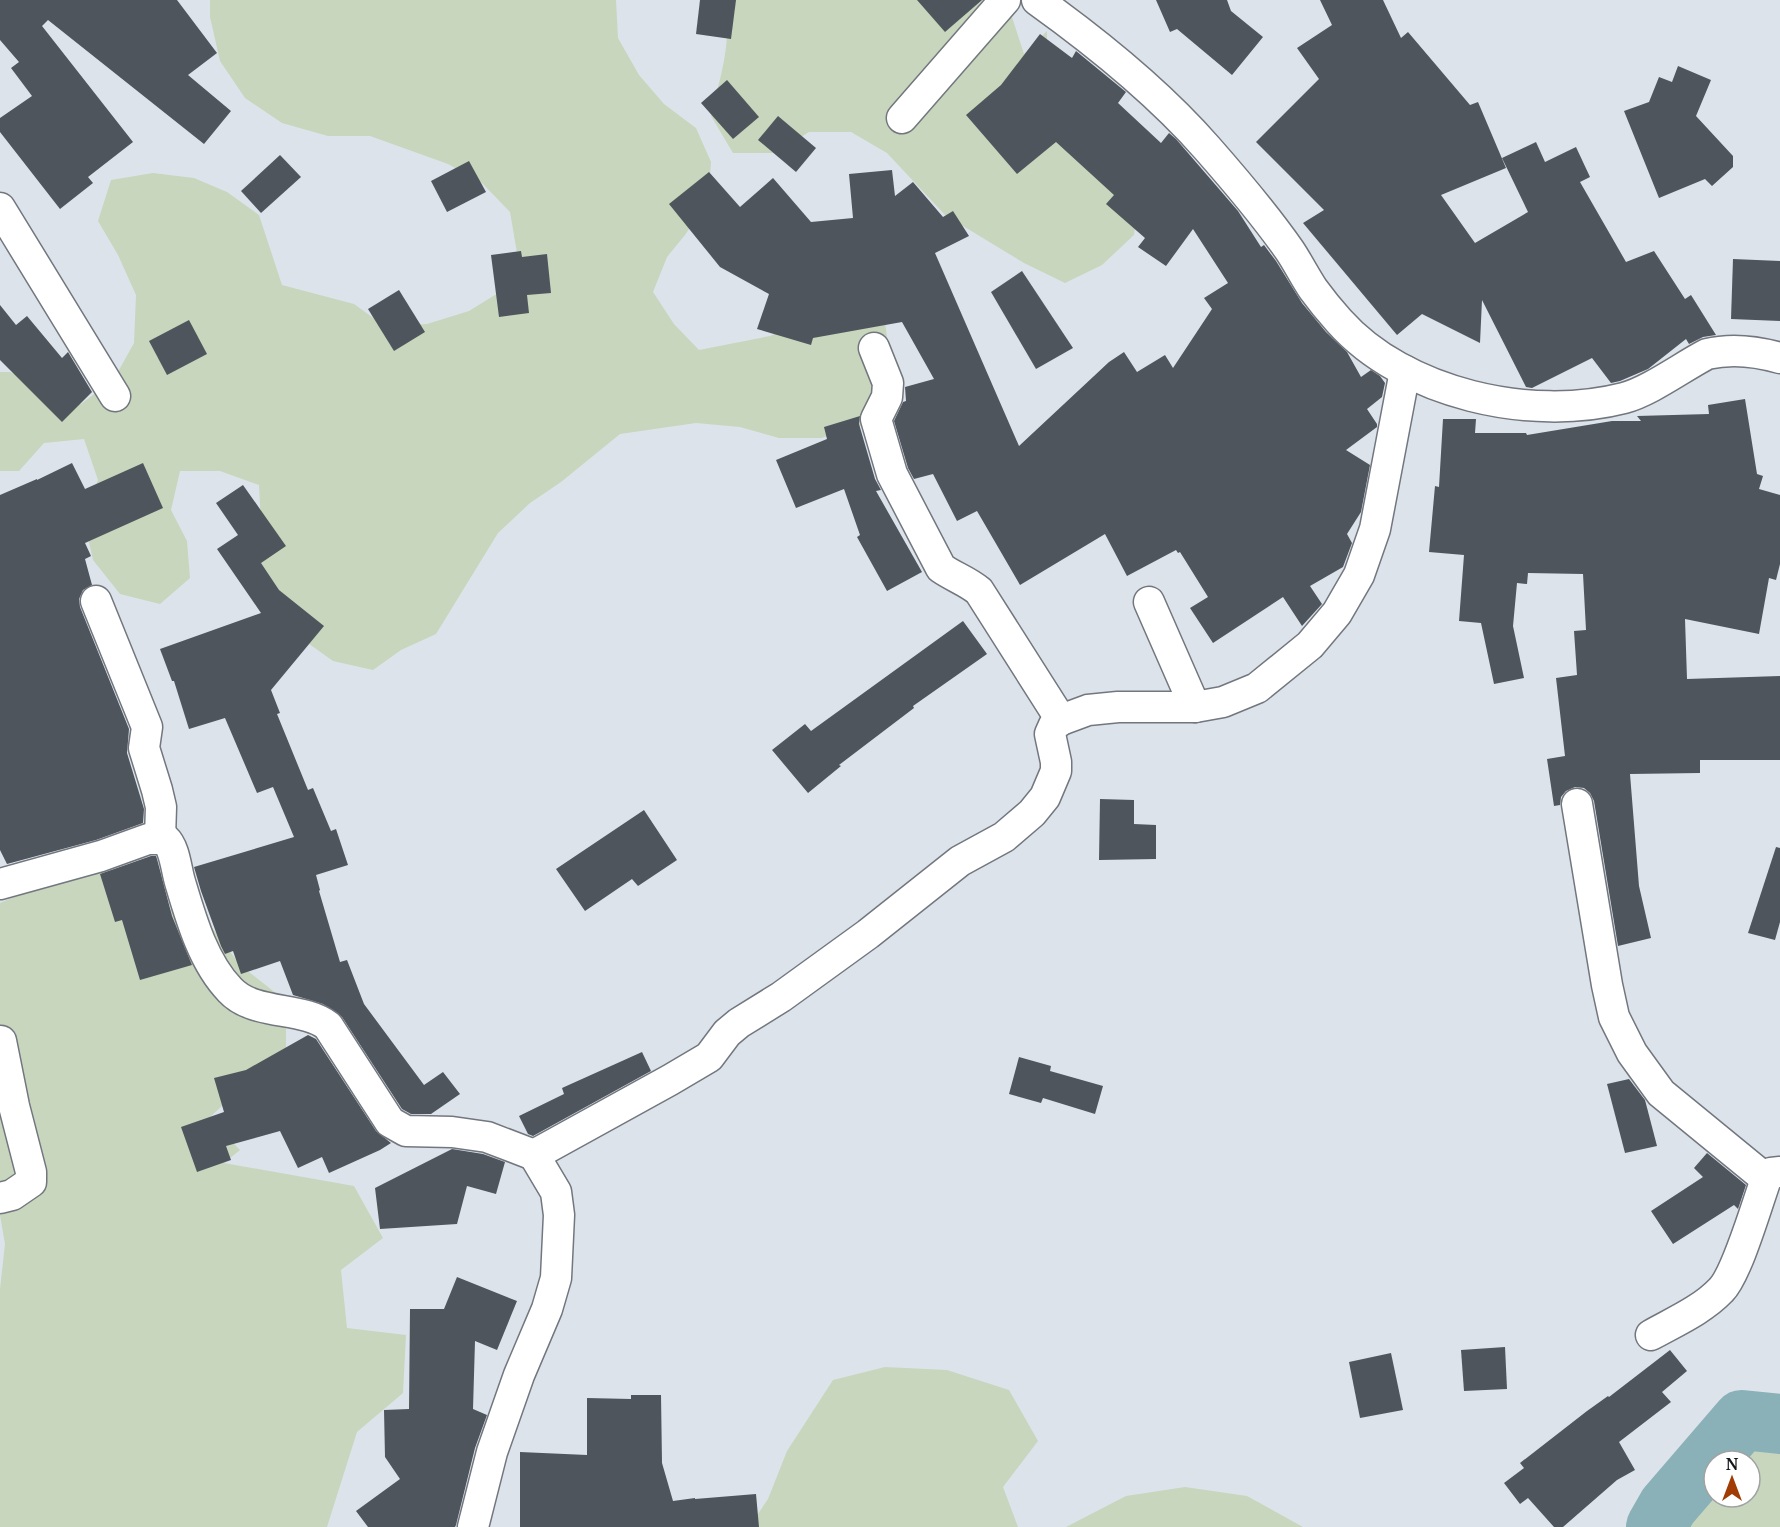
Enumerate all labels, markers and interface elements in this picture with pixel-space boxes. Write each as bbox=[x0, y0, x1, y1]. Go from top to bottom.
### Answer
north arrow bbox=[1702, 1449, 1762, 1509]
text: N bbox=[1726, 1453, 1739, 1475]

